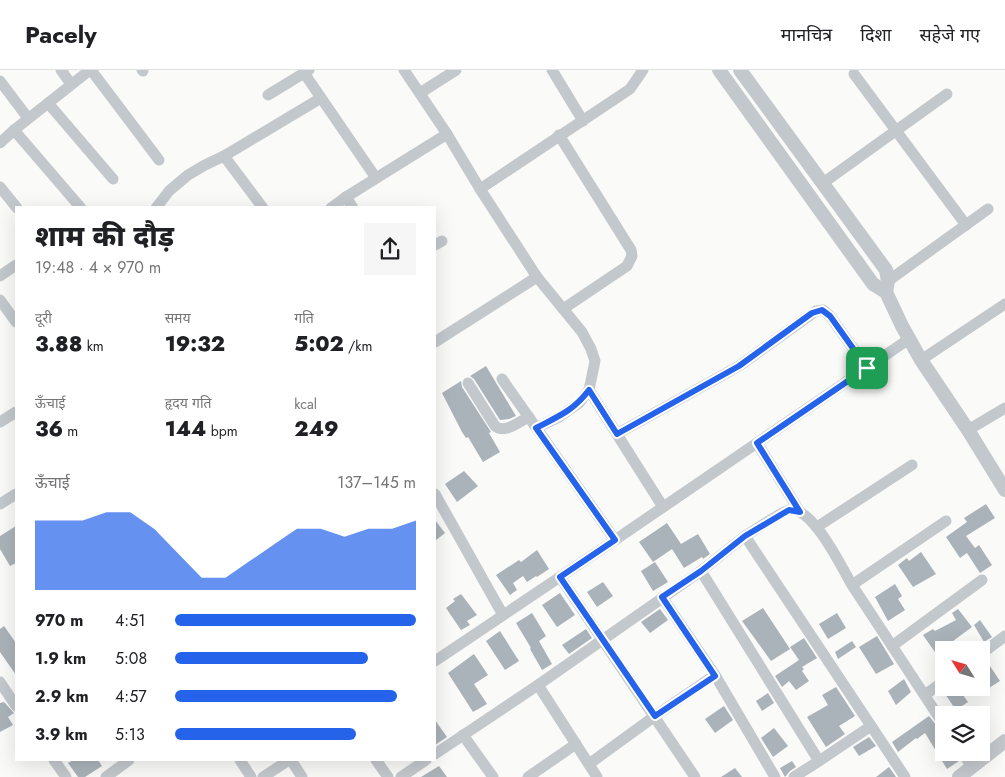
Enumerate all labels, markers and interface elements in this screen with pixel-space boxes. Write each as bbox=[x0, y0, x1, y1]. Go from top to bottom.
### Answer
text: Pacely bbox=[25, 17, 97, 52]
text: मानचित्र bbox=[781, 22, 832, 48]
text: दिशा bbox=[860, 22, 891, 48]
text: सहेजे गए bbox=[919, 22, 980, 48]
text: शाम की दौड़ bbox=[35, 216, 174, 257]
button: share bbox=[364, 223, 416, 275]
text: 19:48 · 4 × 970 m bbox=[35, 256, 161, 279]
text: दूरी bbox=[35, 308, 52, 328]
text: समय bbox=[165, 308, 191, 328]
text: गति bbox=[294, 308, 314, 328]
text: 3.88 bbox=[35, 329, 82, 359]
text: 19:32 bbox=[165, 329, 225, 359]
text: 5:02 bbox=[294, 329, 344, 359]
text: km bbox=[82, 336, 104, 356]
text: /km bbox=[344, 336, 372, 356]
pin bbox=[846, 347, 888, 389]
icon: arrive bbox=[853, 354, 881, 382]
text: ऊँचाई bbox=[35, 393, 65, 413]
text: हृदय गति bbox=[165, 393, 212, 413]
text: kcal bbox=[294, 394, 317, 414]
text: 36 bbox=[35, 414, 63, 444]
text: 144 bbox=[165, 414, 206, 444]
text: 249 bbox=[294, 414, 339, 444]
text: m bbox=[63, 421, 78, 441]
text: bpm bbox=[206, 421, 238, 441]
text: ऊँचाई bbox=[35, 471, 70, 494]
text: 137–145 m bbox=[337, 471, 416, 494]
text: 970 m bbox=[35, 609, 83, 632]
text: 4:51 bbox=[115, 609, 145, 632]
north arrow bbox=[935, 641, 990, 696]
map controls bbox=[935, 641, 990, 761]
text: 1.9 km bbox=[35, 647, 86, 670]
text: 5:08 bbox=[115, 647, 147, 670]
text: 2.9 km bbox=[35, 685, 89, 708]
text: 4:57 bbox=[115, 685, 147, 708]
button: layers bbox=[935, 706, 990, 761]
text: 3.9 km bbox=[35, 723, 88, 746]
text: 5:13 bbox=[115, 723, 145, 746]

